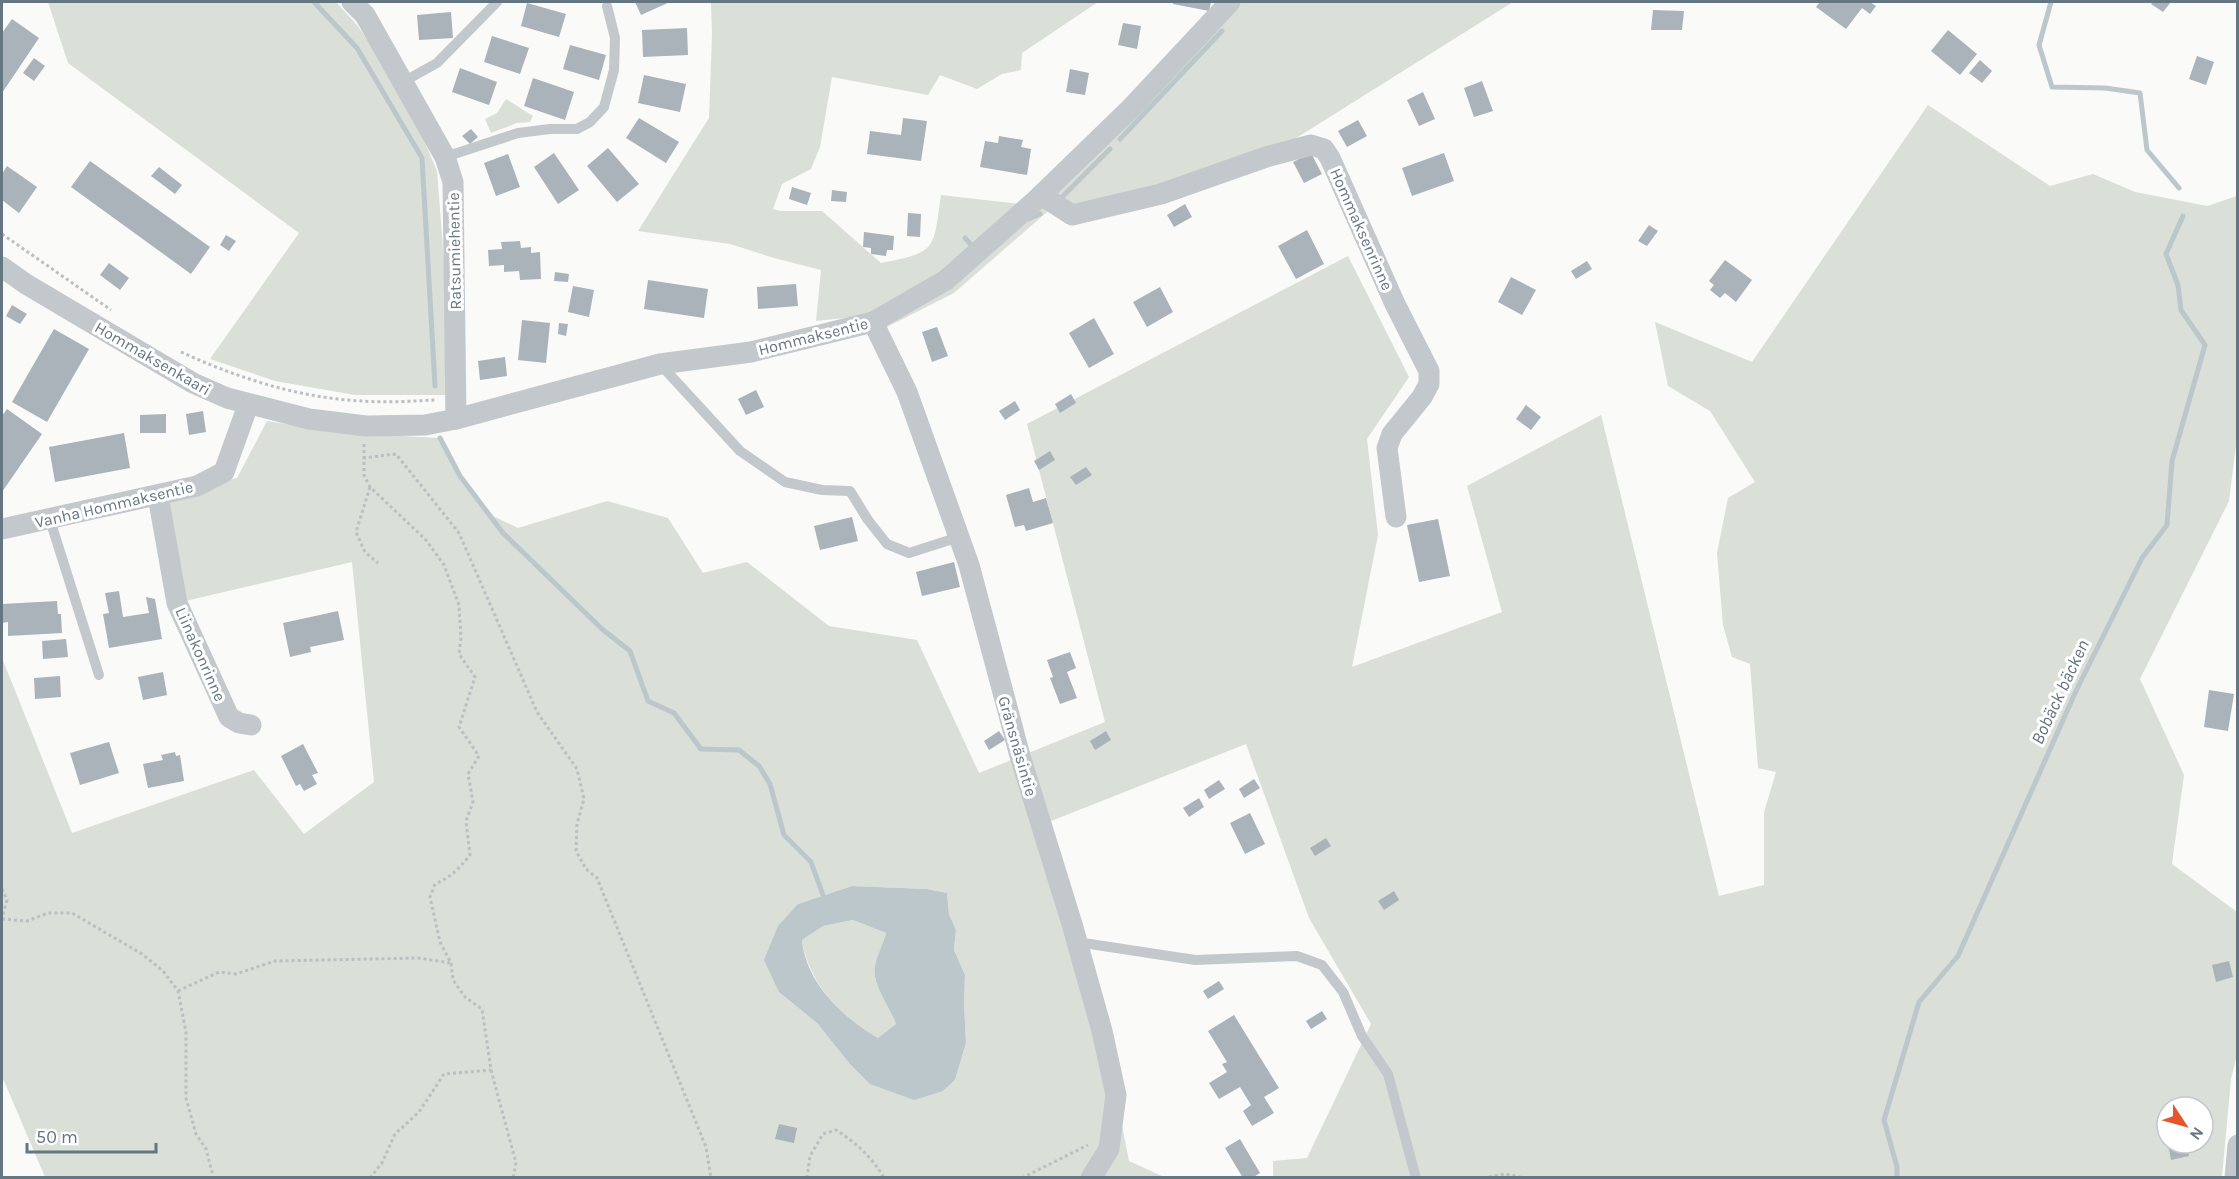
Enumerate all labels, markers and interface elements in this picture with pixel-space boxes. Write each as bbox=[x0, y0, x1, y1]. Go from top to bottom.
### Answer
street label: Hommaksenrinne bbox=[1326, 165, 1397, 293]
street label: Ratsumiehentie bbox=[444, 192, 465, 310]
street label: Hommaksentie bbox=[756, 314, 870, 359]
street label: Hommaksenkaari bbox=[91, 318, 214, 399]
street label: Vanha Hommaksentie bbox=[33, 477, 195, 532]
street label: Liinakonrinne bbox=[171, 604, 230, 704]
water label: Bobäck bäcken bbox=[2026, 636, 2094, 748]
street label: Gränsnäsintie bbox=[994, 694, 1041, 798]
north arrow bbox=[2155, 1095, 2215, 1155]
scale bar bbox=[27, 1116, 156, 1154]
text: N bbox=[2186, 1123, 2208, 1144]
text: 50 m bbox=[36, 1126, 78, 1148]

